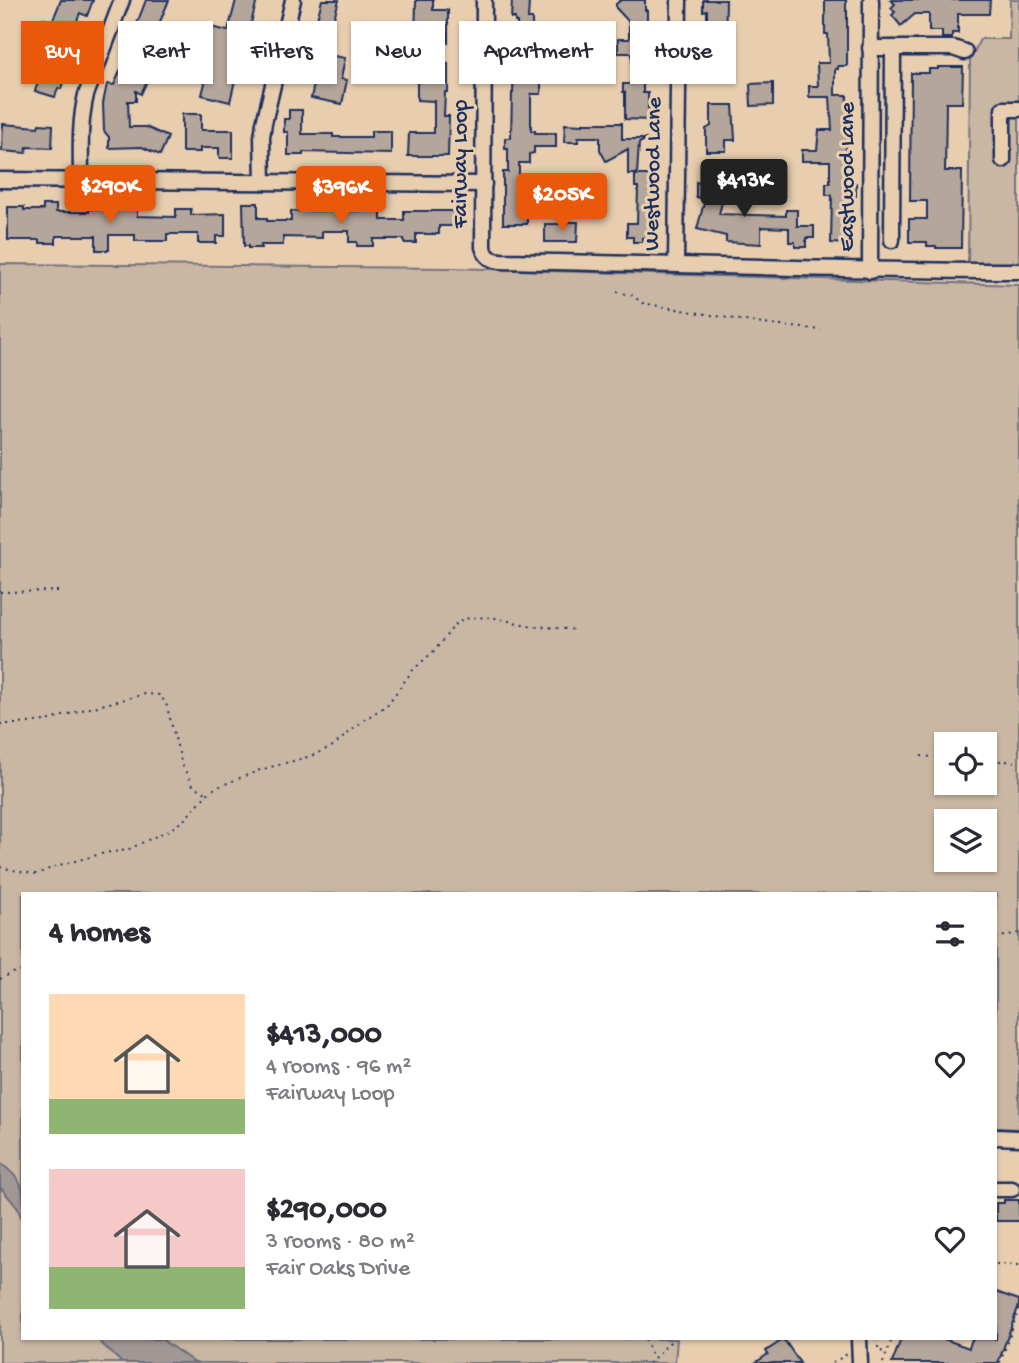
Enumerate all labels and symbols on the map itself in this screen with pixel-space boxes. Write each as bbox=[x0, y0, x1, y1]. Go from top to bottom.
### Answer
street label: Westwood Lane bbox=[639, 96, 669, 251]
street label: Fairway Loop bbox=[448, 100, 475, 229]
street label: Eastwood Lane bbox=[835, 101, 862, 252]
pin: $413K bbox=[695, 160, 793, 219]
pin: $290K bbox=[61, 166, 159, 225]
pin: $396K bbox=[292, 166, 390, 226]
pin: $205K bbox=[513, 174, 611, 233]

